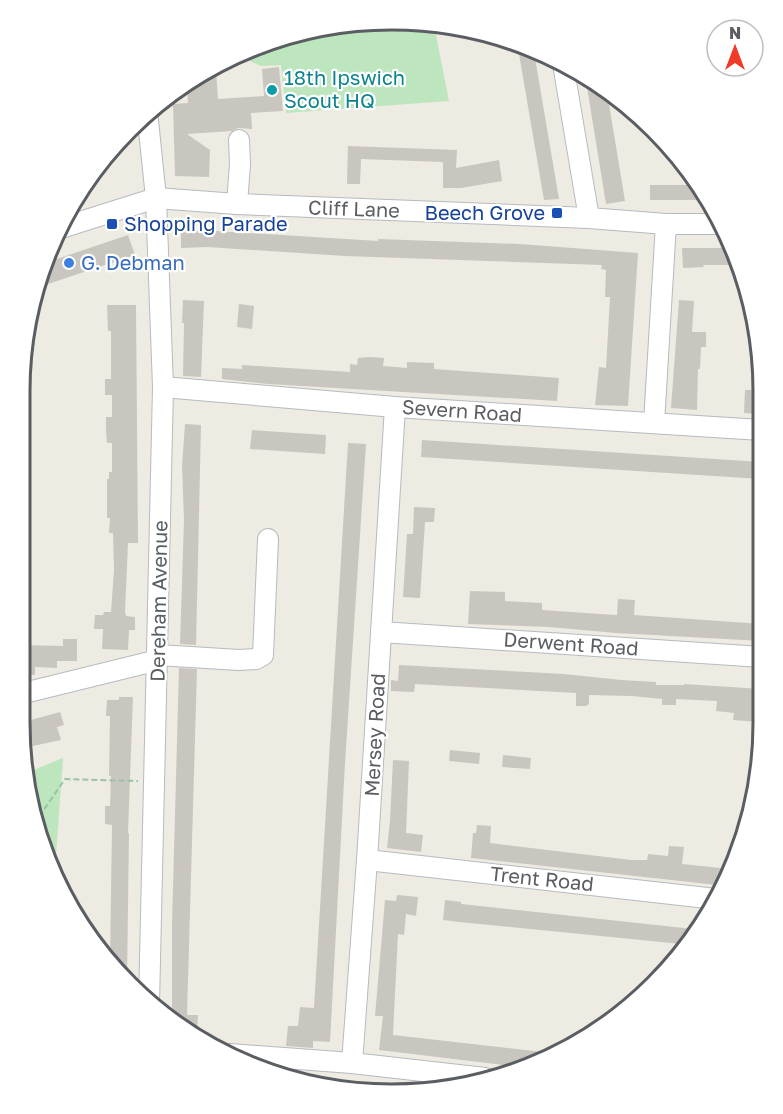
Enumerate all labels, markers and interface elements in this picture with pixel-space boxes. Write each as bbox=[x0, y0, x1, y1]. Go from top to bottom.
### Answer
north arrow bbox=[705, 18, 765, 78]
text: N bbox=[729, 23, 741, 43]
place label: 18th Ipswich Scout HQ bbox=[284, 65, 405, 112]
marker: 18th Ipswich Scout HQ bbox=[265, 83, 279, 97]
street label: Cliff Lane bbox=[308, 194, 400, 222]
place label: Beech Grove bbox=[425, 200, 545, 224]
marker: Beech Grove bbox=[550, 206, 564, 220]
place label: Shopping Parade bbox=[124, 211, 288, 235]
marker: Shopping Parade bbox=[105, 217, 119, 231]
place label: G. Debman bbox=[81, 250, 185, 274]
marker: G. Debman bbox=[62, 256, 76, 270]
street label: Severn Road bbox=[401, 394, 523, 426]
street label: Dereham Avenue bbox=[145, 520, 171, 682]
street label: Derwent Road bbox=[503, 626, 639, 660]
street label: Mersey Road bbox=[359, 673, 389, 797]
street label: Trent Road bbox=[489, 861, 595, 895]

